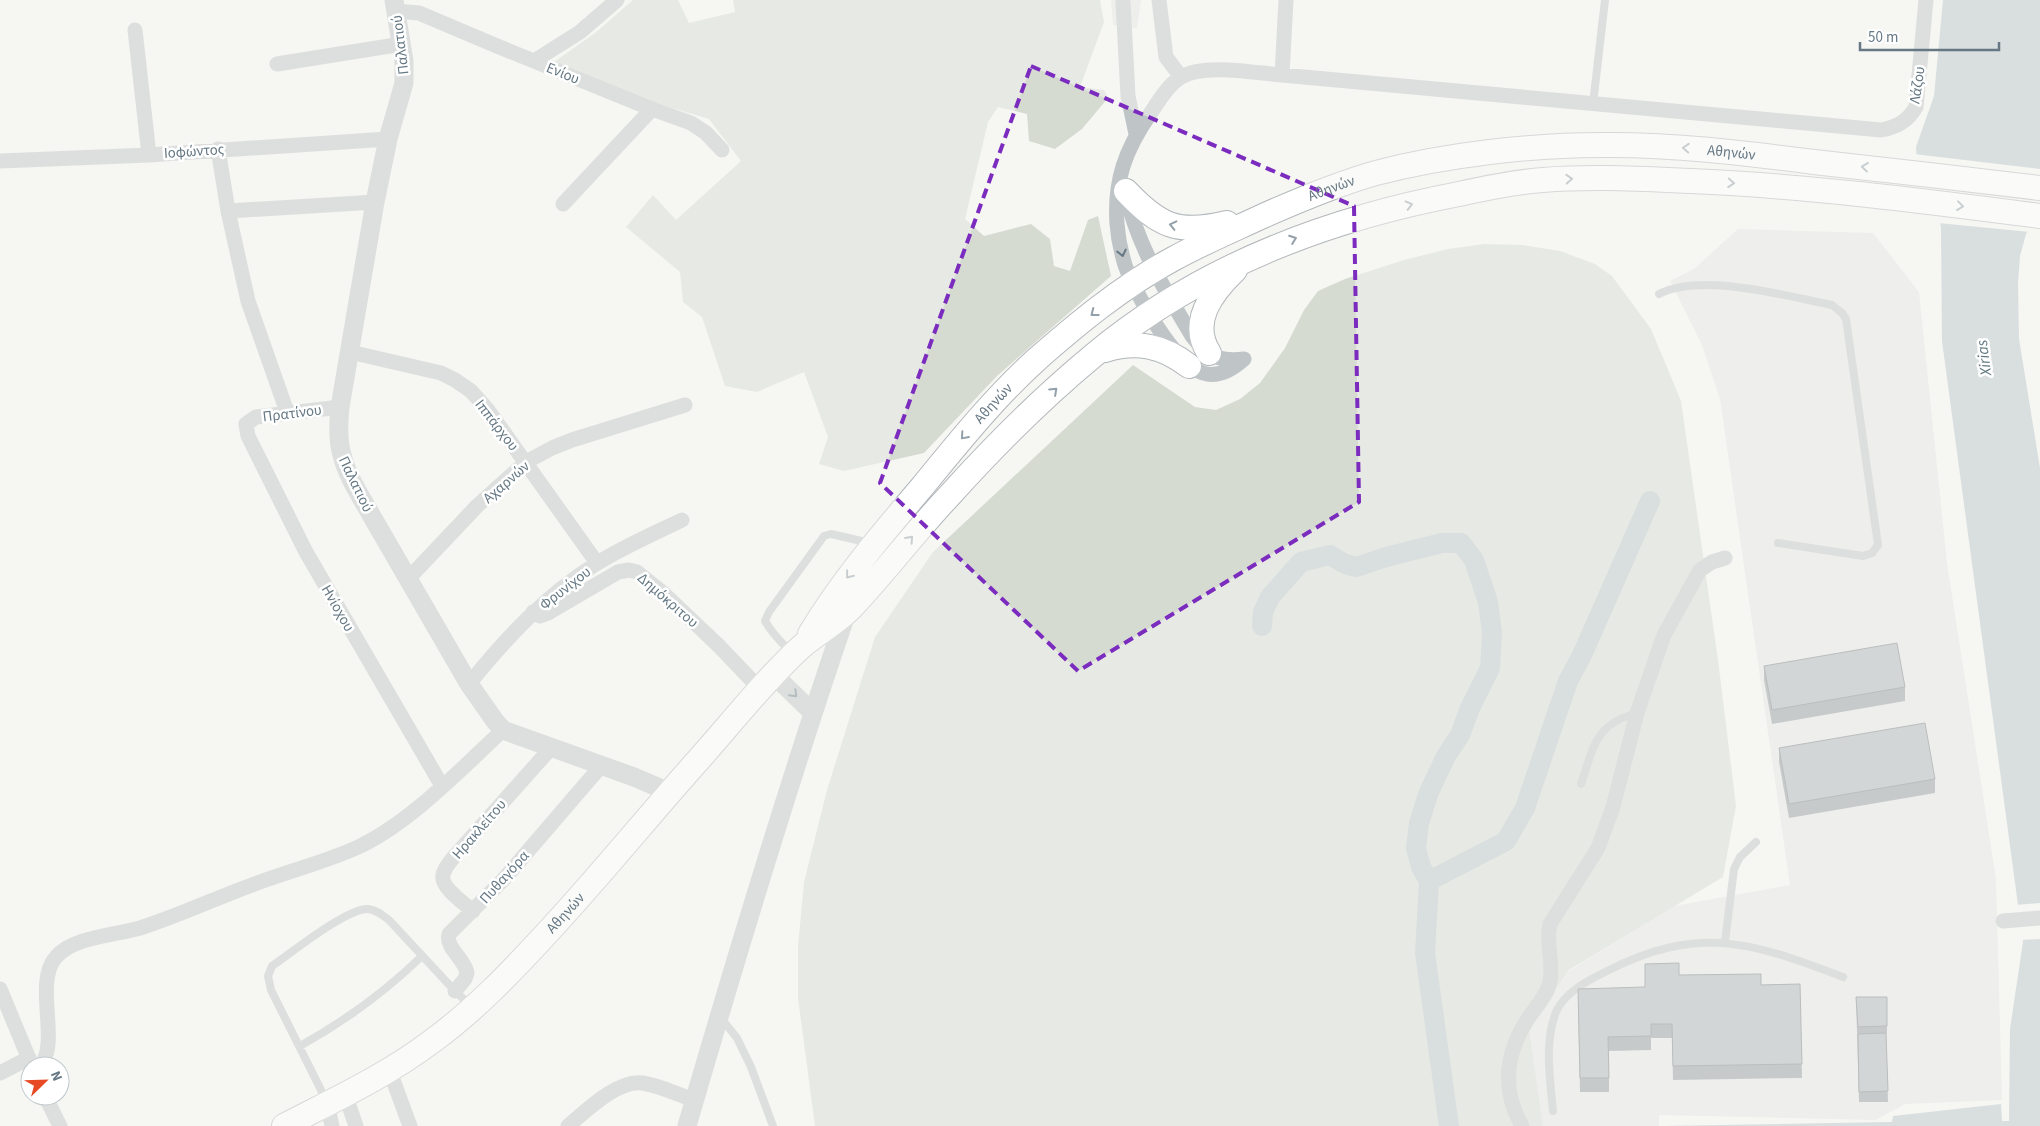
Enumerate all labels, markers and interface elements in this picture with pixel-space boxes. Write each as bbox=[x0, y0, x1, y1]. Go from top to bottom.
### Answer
street label: Παλατιού bbox=[386, 14, 415, 76]
scale bar bbox=[1860, 20, 1999, 52]
text: 50 m bbox=[1868, 27, 1898, 48]
street label: Ενίου bbox=[543, 57, 583, 90]
street label: Λάζου bbox=[1904, 65, 1931, 105]
street label: Ιοφώντος bbox=[163, 139, 225, 164]
street label: Αθηνών bbox=[1706, 140, 1757, 166]
one-way arrow bbox=[1682, 143, 1690, 154]
one-way arrow bbox=[1860, 162, 1868, 173]
street label: Αθηνών bbox=[1305, 170, 1358, 207]
one-way arrow bbox=[1565, 173, 1573, 184]
one-way arrow bbox=[1727, 177, 1735, 188]
one-way arrow bbox=[1404, 200, 1412, 210]
one-way arrow bbox=[1956, 200, 1964, 210]
one-way arrow bbox=[1169, 220, 1177, 231]
one-way arrow bbox=[1289, 235, 1297, 245]
one-way arrow bbox=[1116, 249, 1127, 258]
one-way arrow bbox=[1091, 307, 1100, 315]
water label: Xirias bbox=[1971, 338, 1997, 378]
street label: Αθηνών bbox=[969, 378, 1018, 428]
one-way arrow bbox=[1048, 388, 1057, 397]
street label: Ιππάρχου bbox=[470, 395, 523, 456]
street label: Πρατίνου bbox=[261, 399, 323, 428]
one-way arrow bbox=[960, 431, 969, 440]
street label: Παλατιού bbox=[333, 453, 378, 516]
street label: Αχαρνών bbox=[478, 456, 534, 509]
one-way arrow bbox=[904, 535, 913, 544]
street label: Φρυνίχου bbox=[535, 562, 595, 615]
street label: Δημόκριτου bbox=[633, 568, 703, 633]
one-way arrow bbox=[846, 570, 855, 579]
street label: Ηνίοχου bbox=[316, 581, 359, 636]
one-way arrow bbox=[788, 688, 797, 697]
street label: Ηρακλείτου bbox=[447, 795, 511, 864]
street label: Πυθαγόρα bbox=[475, 846, 534, 909]
street label: Αθηνών bbox=[542, 888, 590, 938]
north arrow bbox=[20, 1056, 70, 1106]
text: N bbox=[45, 1068, 67, 1085]

